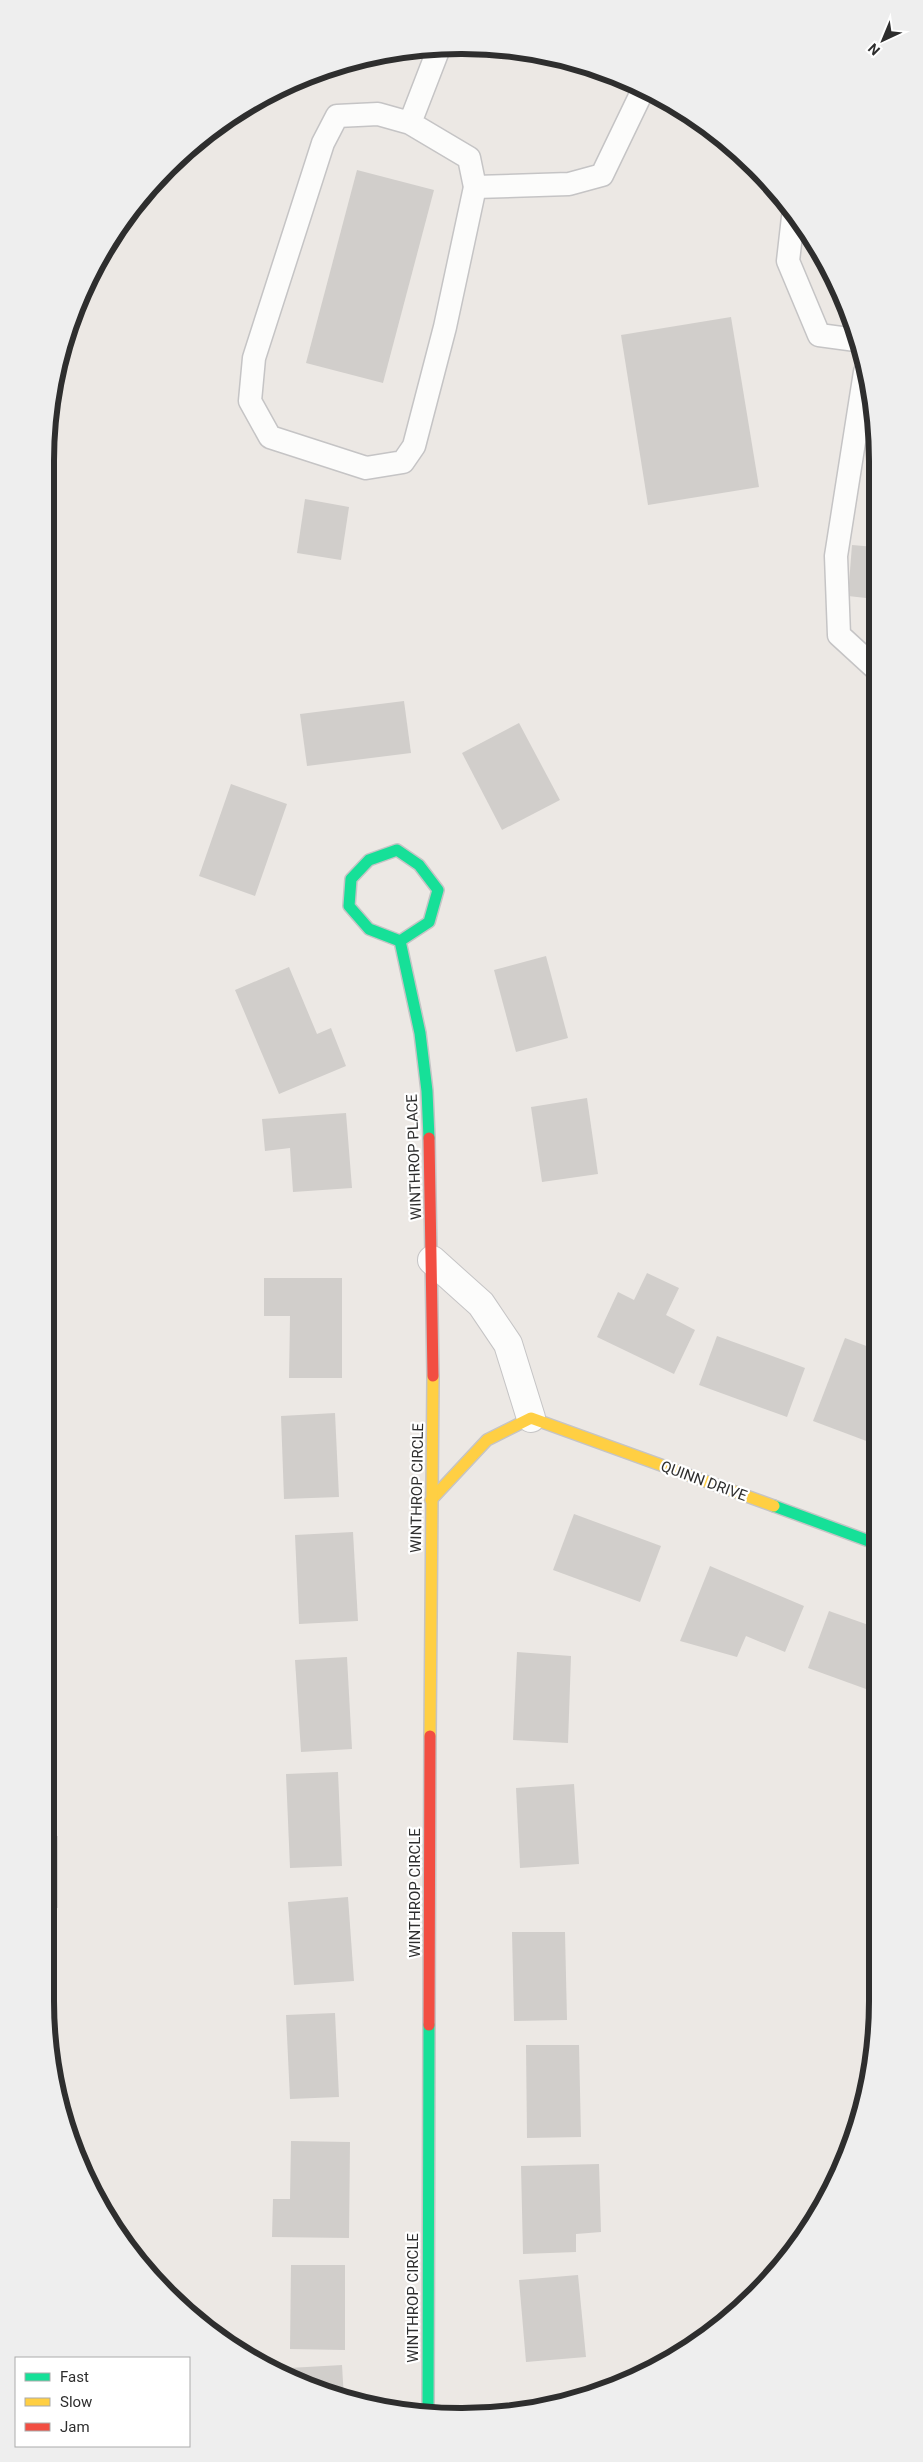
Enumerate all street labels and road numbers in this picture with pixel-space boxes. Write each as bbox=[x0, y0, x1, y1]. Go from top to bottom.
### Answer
street label: WINTHROP PLACE bbox=[403, 1093, 425, 1220]
street label: WINTHROP CIRCLE bbox=[407, 1423, 427, 1553]
street label: QUINN DRIVE bbox=[658, 1457, 750, 1505]
street label: WINTHROP CIRCLE bbox=[406, 1828, 424, 1958]
street label: WINTHROP CIRCLE bbox=[404, 2233, 422, 2363]

